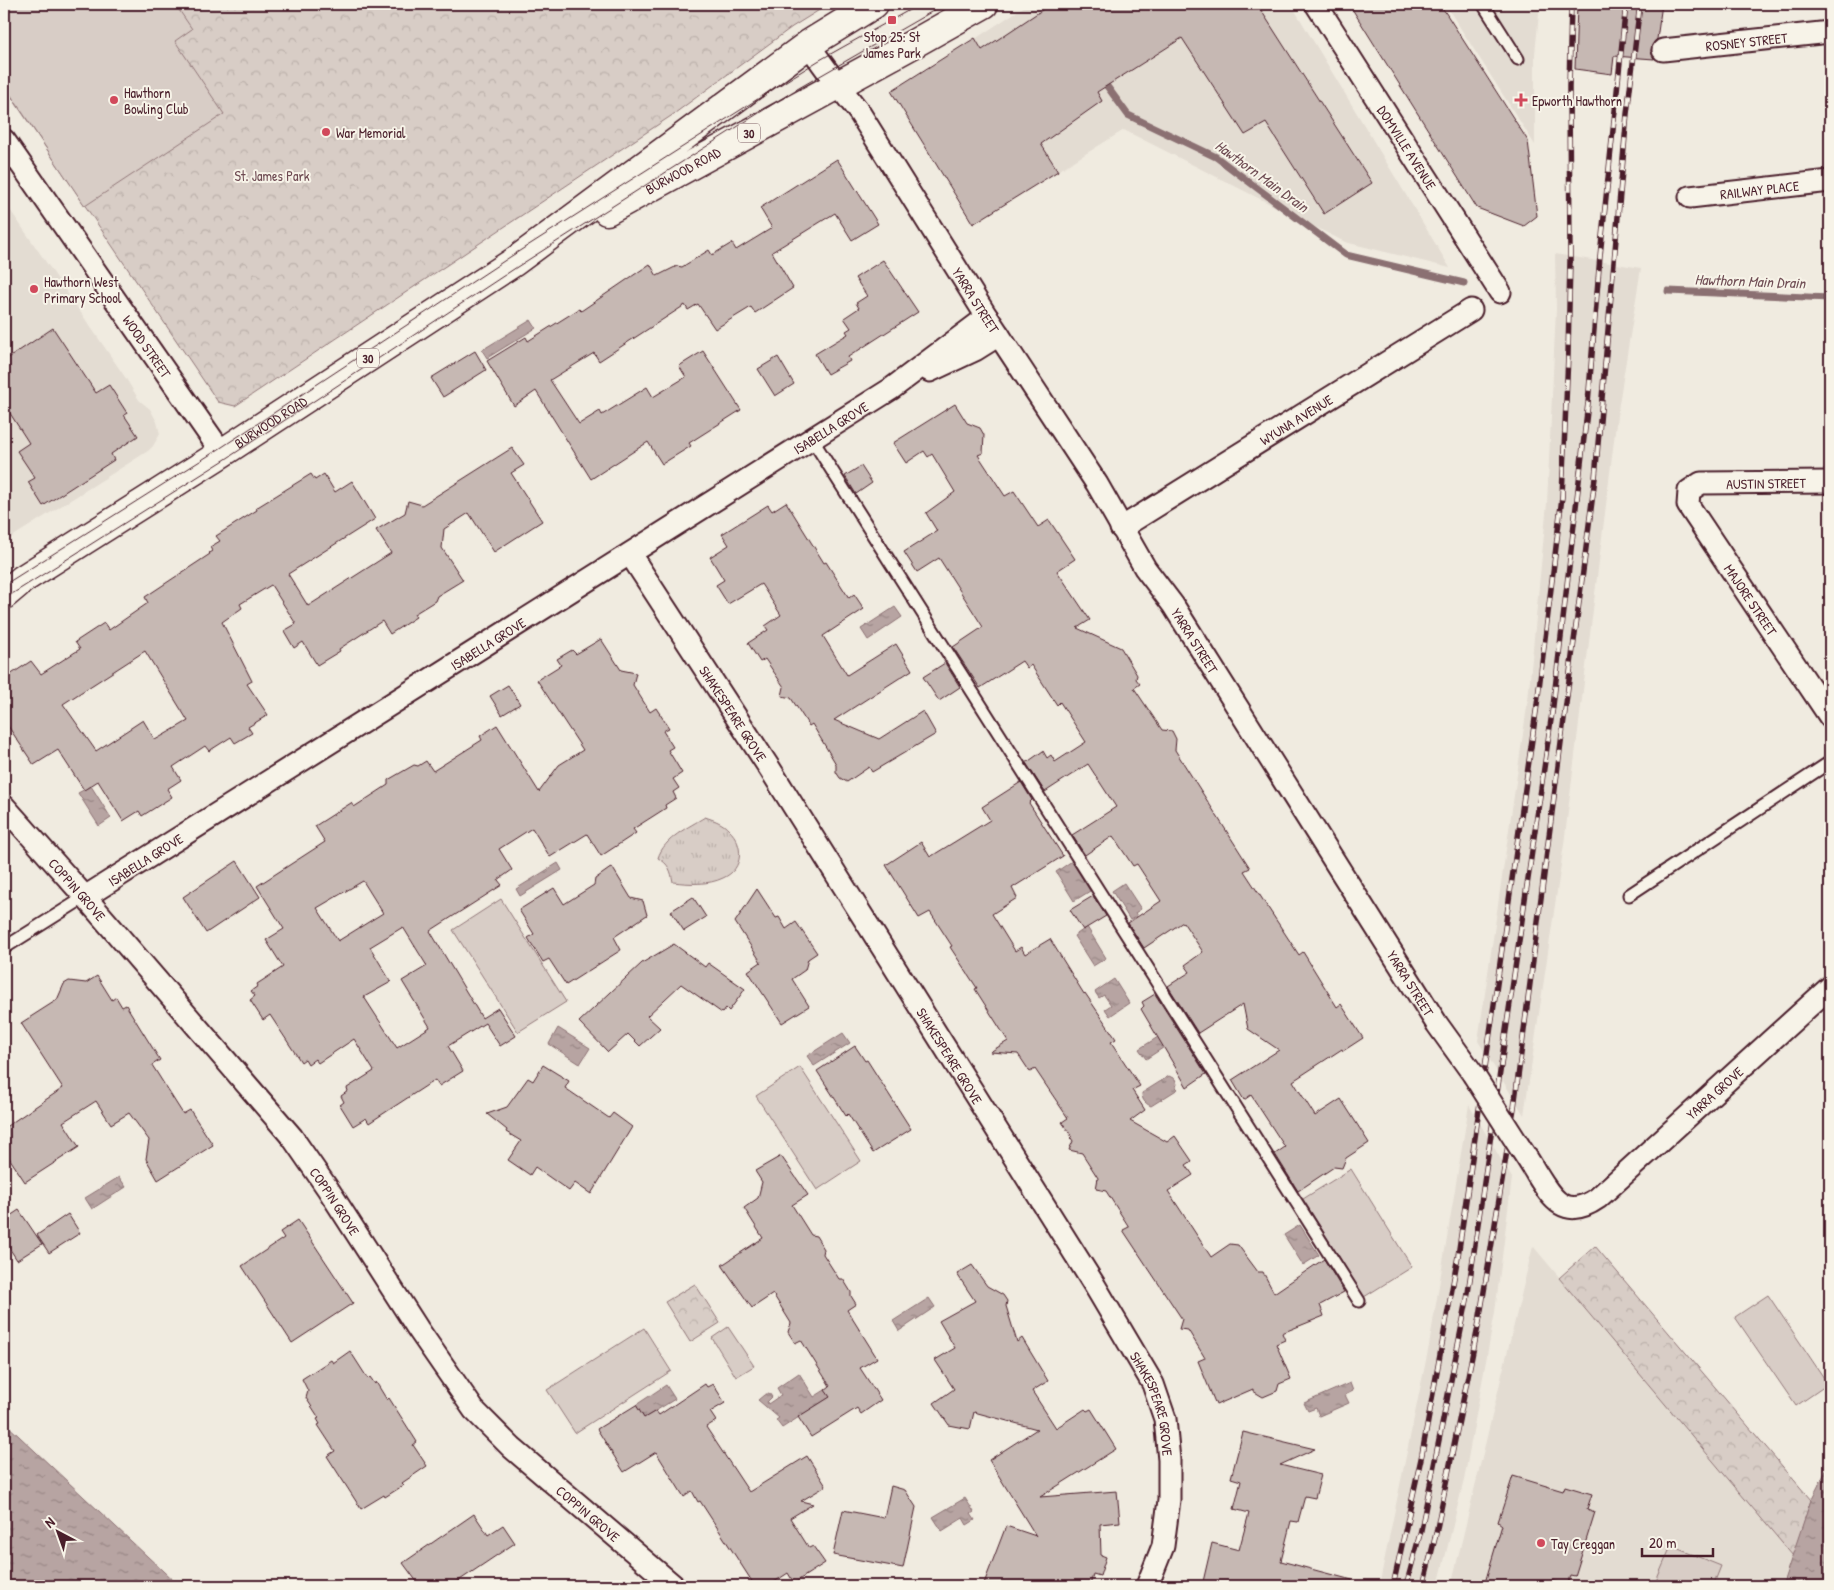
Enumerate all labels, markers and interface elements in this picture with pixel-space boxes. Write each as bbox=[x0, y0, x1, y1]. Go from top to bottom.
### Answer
marker: Stop 25: St James Park bbox=[886, 14, 898, 26]
place label: Stop 25: St James Park bbox=[863, 27, 921, 62]
street label: ROSNEY STREET bbox=[1705, 27, 1789, 55]
place label: Hawthorn Bowling Club bbox=[124, 83, 189, 119]
place label: Epworth Hawthorn bbox=[1532, 91, 1622, 111]
marker: Epworth Hawthorn bbox=[1514, 93, 1528, 107]
marker: Hawthorn Bowling Club bbox=[108, 94, 120, 106]
street label: DOMVILLE AVENUE bbox=[1374, 102, 1441, 193]
place label: War Memorial bbox=[336, 123, 406, 142]
road number: 30 bbox=[738, 124, 760, 142]
marker: War Memorial bbox=[320, 126, 332, 138]
water label: Hawthorn Main Drain bbox=[1211, 135, 1314, 218]
street label: BURWOOD ROAD bbox=[642, 141, 724, 198]
park label: St. James Park bbox=[234, 166, 310, 185]
street label: RAILWAY PLACE bbox=[1719, 175, 1800, 203]
street label: YARRA STREET bbox=[949, 263, 1004, 337]
water label: Hawthorn Main Drain bbox=[1694, 269, 1807, 293]
place label: Hawthorn West Primary School bbox=[44, 272, 122, 308]
marker: Hawthorn West Primary School bbox=[28, 283, 40, 295]
street label: WOOD STREET bbox=[119, 311, 176, 381]
road number: 30 bbox=[357, 348, 379, 368]
street label: WYUNA AVENUE bbox=[1256, 389, 1336, 449]
street label: BURWOOD ROAD bbox=[230, 391, 310, 452]
street label: ISABELLA GROVE bbox=[789, 396, 871, 458]
street label: AUSTIN STREET bbox=[1726, 473, 1806, 493]
street label: MAJORE STREET bbox=[1720, 560, 1782, 639]
street label: YARRA STREET bbox=[1167, 604, 1223, 677]
street label: ISABELLA GROVE bbox=[447, 612, 529, 674]
street label: SHAKESPEARE GROVE bbox=[696, 662, 772, 765]
street label: ISABELLA GROVE bbox=[104, 828, 186, 890]
street label: COPPIN GROVE bbox=[45, 853, 111, 925]
street label: YARRA STREET bbox=[1383, 947, 1439, 1020]
street label: SHAKESPEARE GROVE bbox=[913, 1004, 988, 1107]
street label: YARRA GROVE bbox=[1682, 1061, 1747, 1123]
street label: COPPIN GROVE bbox=[306, 1163, 365, 1239]
street label: SHAKESPEARE GROVE bbox=[1126, 1348, 1178, 1457]
street label: COPPIN GROVE bbox=[553, 1481, 624, 1546]
north arrow bbox=[32, 1508, 82, 1558]
text: N bbox=[40, 1512, 59, 1531]
scale bar bbox=[1642, 1525, 1713, 1557]
text: 20 m bbox=[1649, 1532, 1676, 1553]
place label: Tay Creggan bbox=[1551, 1534, 1615, 1554]
marker: Tay Creggan bbox=[1535, 1537, 1547, 1549]

